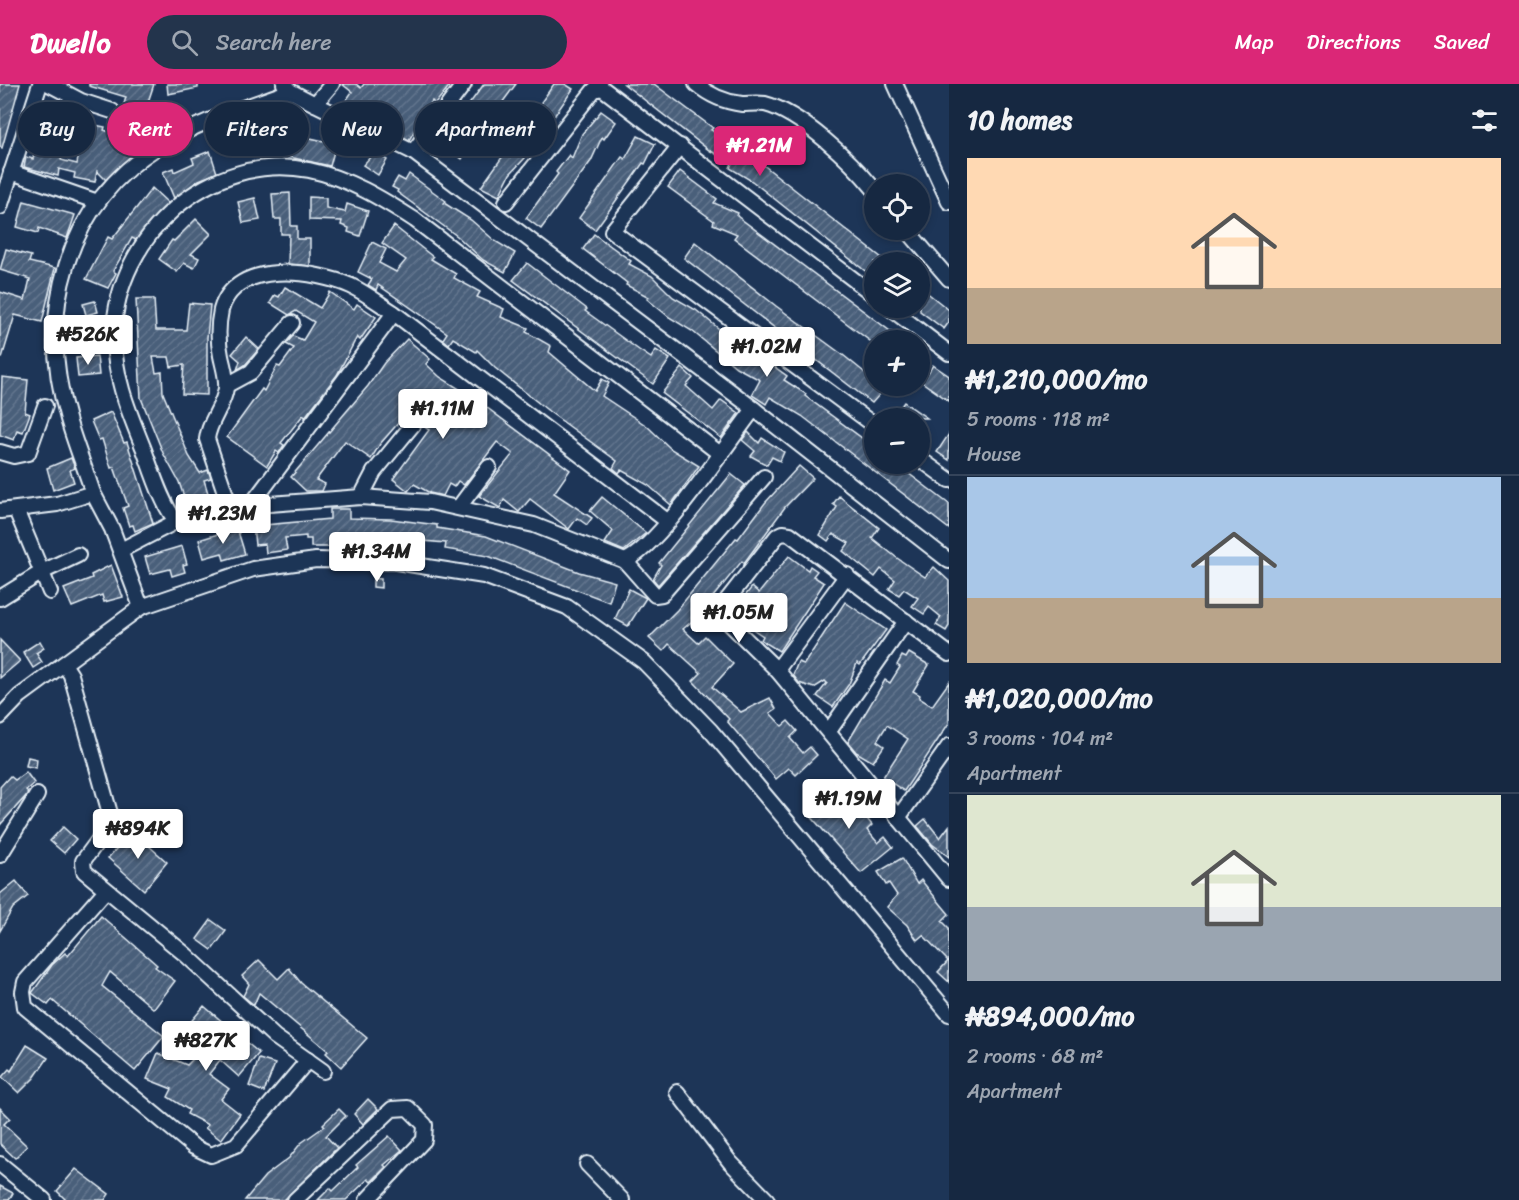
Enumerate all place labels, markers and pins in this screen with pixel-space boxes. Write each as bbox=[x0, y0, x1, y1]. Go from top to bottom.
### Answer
pin: ₦1.21M bbox=[711, 126, 809, 177]
pin: ₦526K bbox=[46, 315, 130, 366]
pin: ₦1.02M bbox=[718, 327, 816, 378]
pin: ₦1.11M bbox=[394, 389, 492, 440]
pin: ₦1.23M bbox=[174, 494, 272, 545]
pin: ₦1.34M bbox=[328, 532, 426, 583]
pin: ₦1.05M bbox=[690, 593, 788, 644]
pin: ₦1.19M bbox=[800, 779, 898, 830]
pin: ₦894K bbox=[96, 809, 180, 860]
pin: ₦827K bbox=[164, 1021, 248, 1072]

